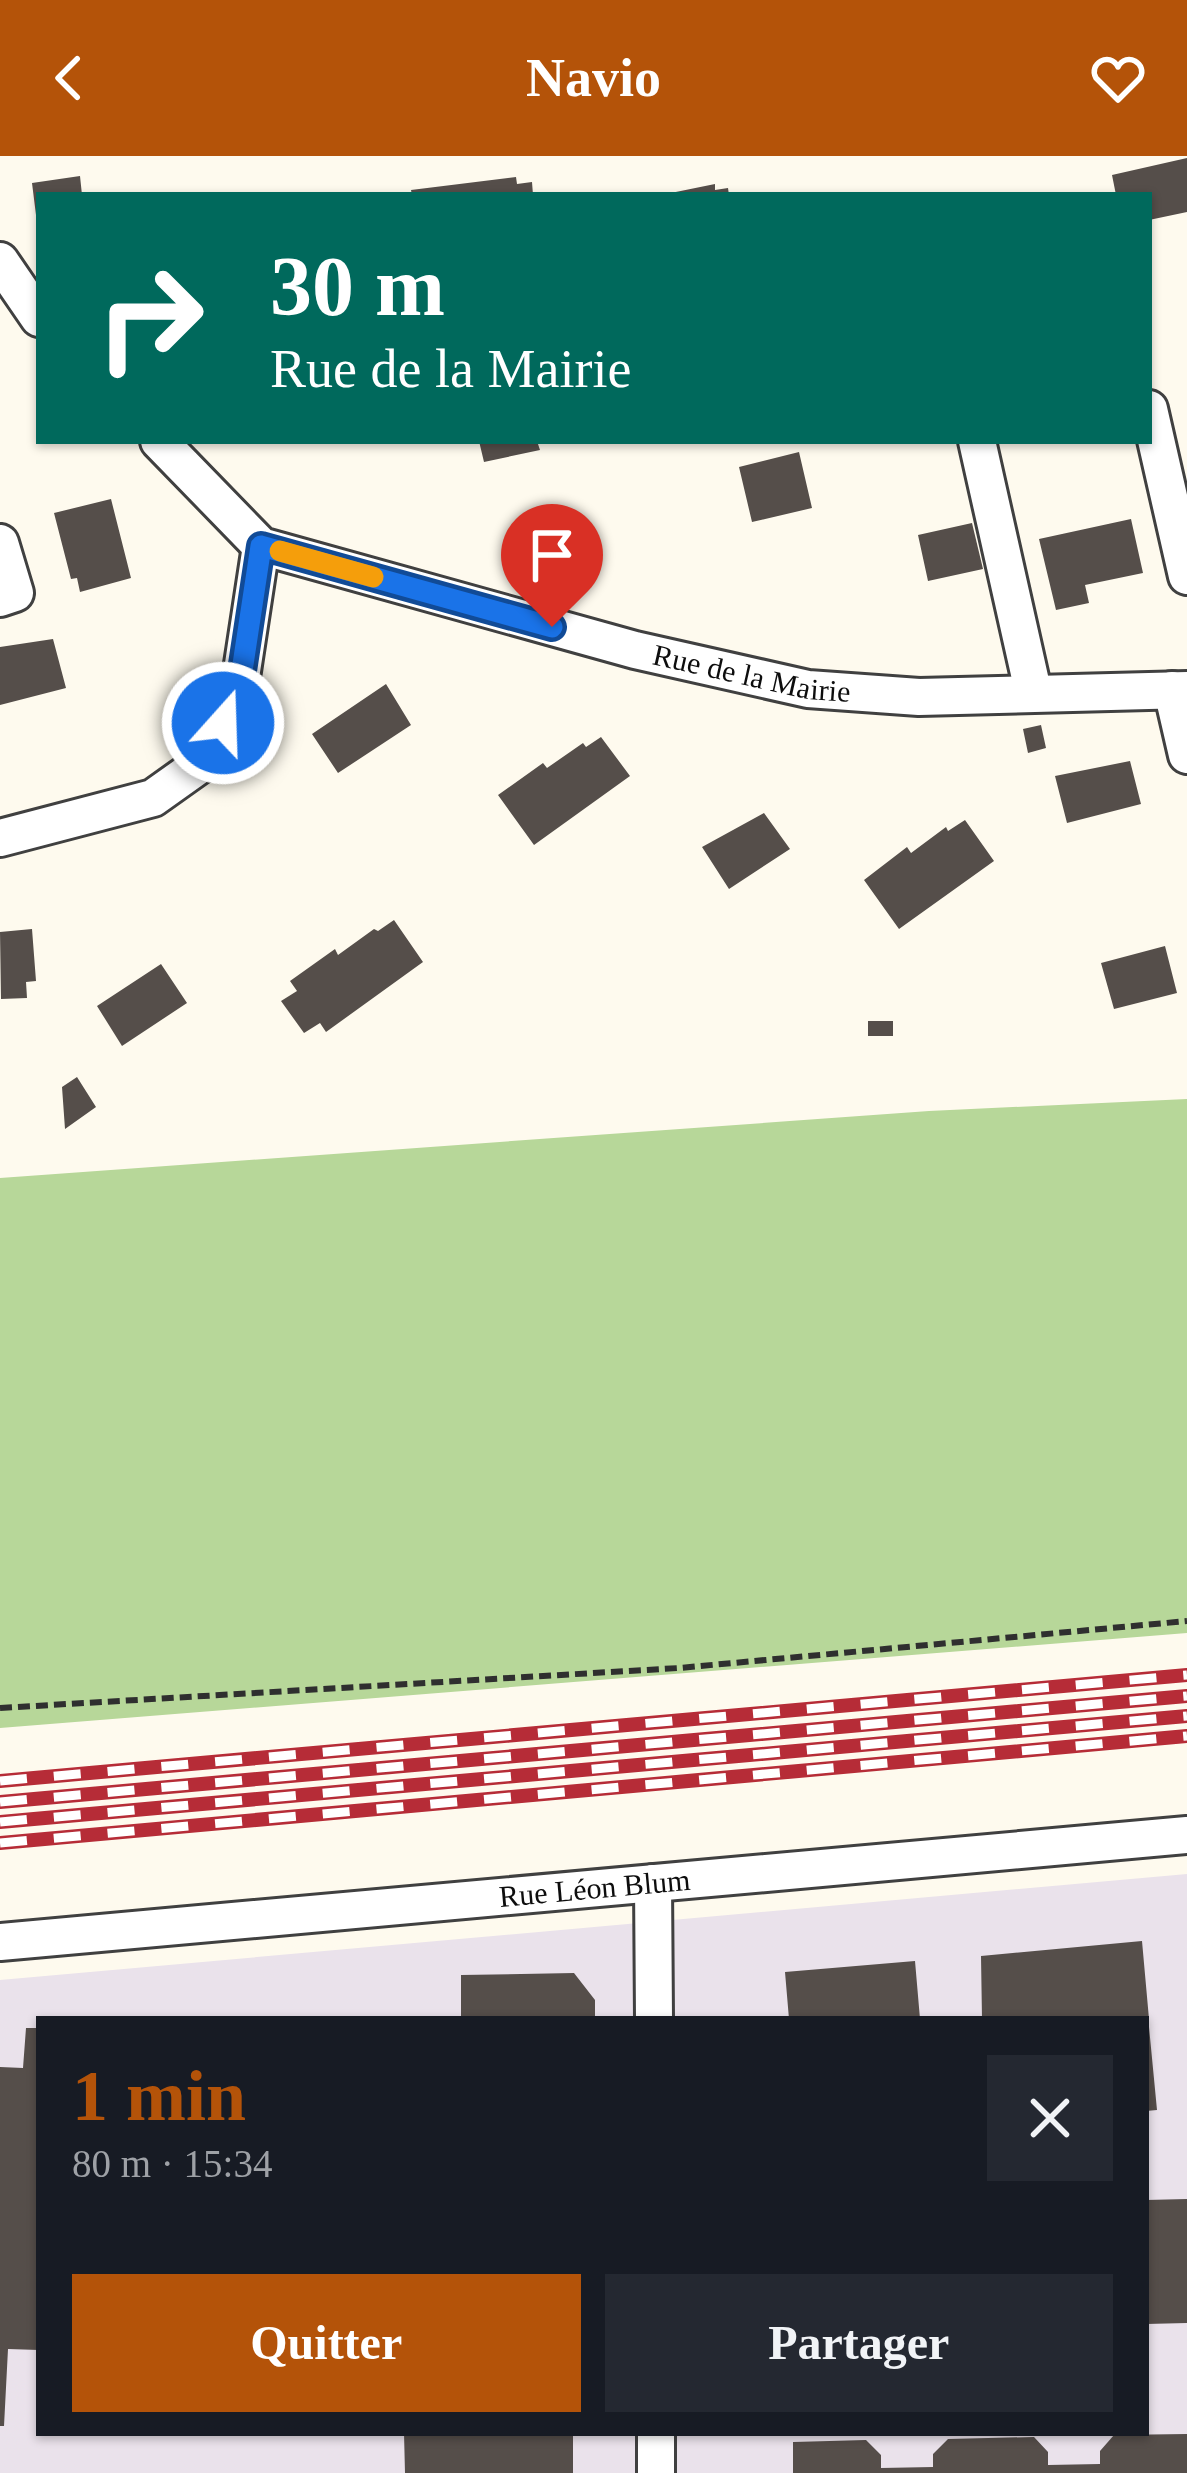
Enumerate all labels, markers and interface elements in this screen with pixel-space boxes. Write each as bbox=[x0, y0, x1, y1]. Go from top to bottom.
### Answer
icon: back bbox=[36, 45, 102, 111]
icon: heart bbox=[1085, 45, 1151, 111]
text: Navio bbox=[526, 48, 661, 108]
icon: right bbox=[72, 240, 228, 396]
text: 30 m bbox=[270, 240, 445, 333]
text: Rue de la Mairie bbox=[270, 339, 631, 399]
pin bbox=[501, 504, 603, 627]
icon: arrive bbox=[519, 522, 585, 588]
street label: Rue de la Mairie bbox=[650, 638, 852, 708]
position arrow bbox=[160, 660, 286, 786]
street label: Rue Léon Blum bbox=[498, 1863, 691, 1913]
button: close bbox=[987, 2055, 1113, 2181]
text: 1 min bbox=[72, 2056, 246, 2136]
text: 80 m · 15:34 bbox=[72, 2142, 272, 2185]
button: Quitter bbox=[72, 2274, 581, 2412]
button: Partager bbox=[605, 2274, 1113, 2412]

